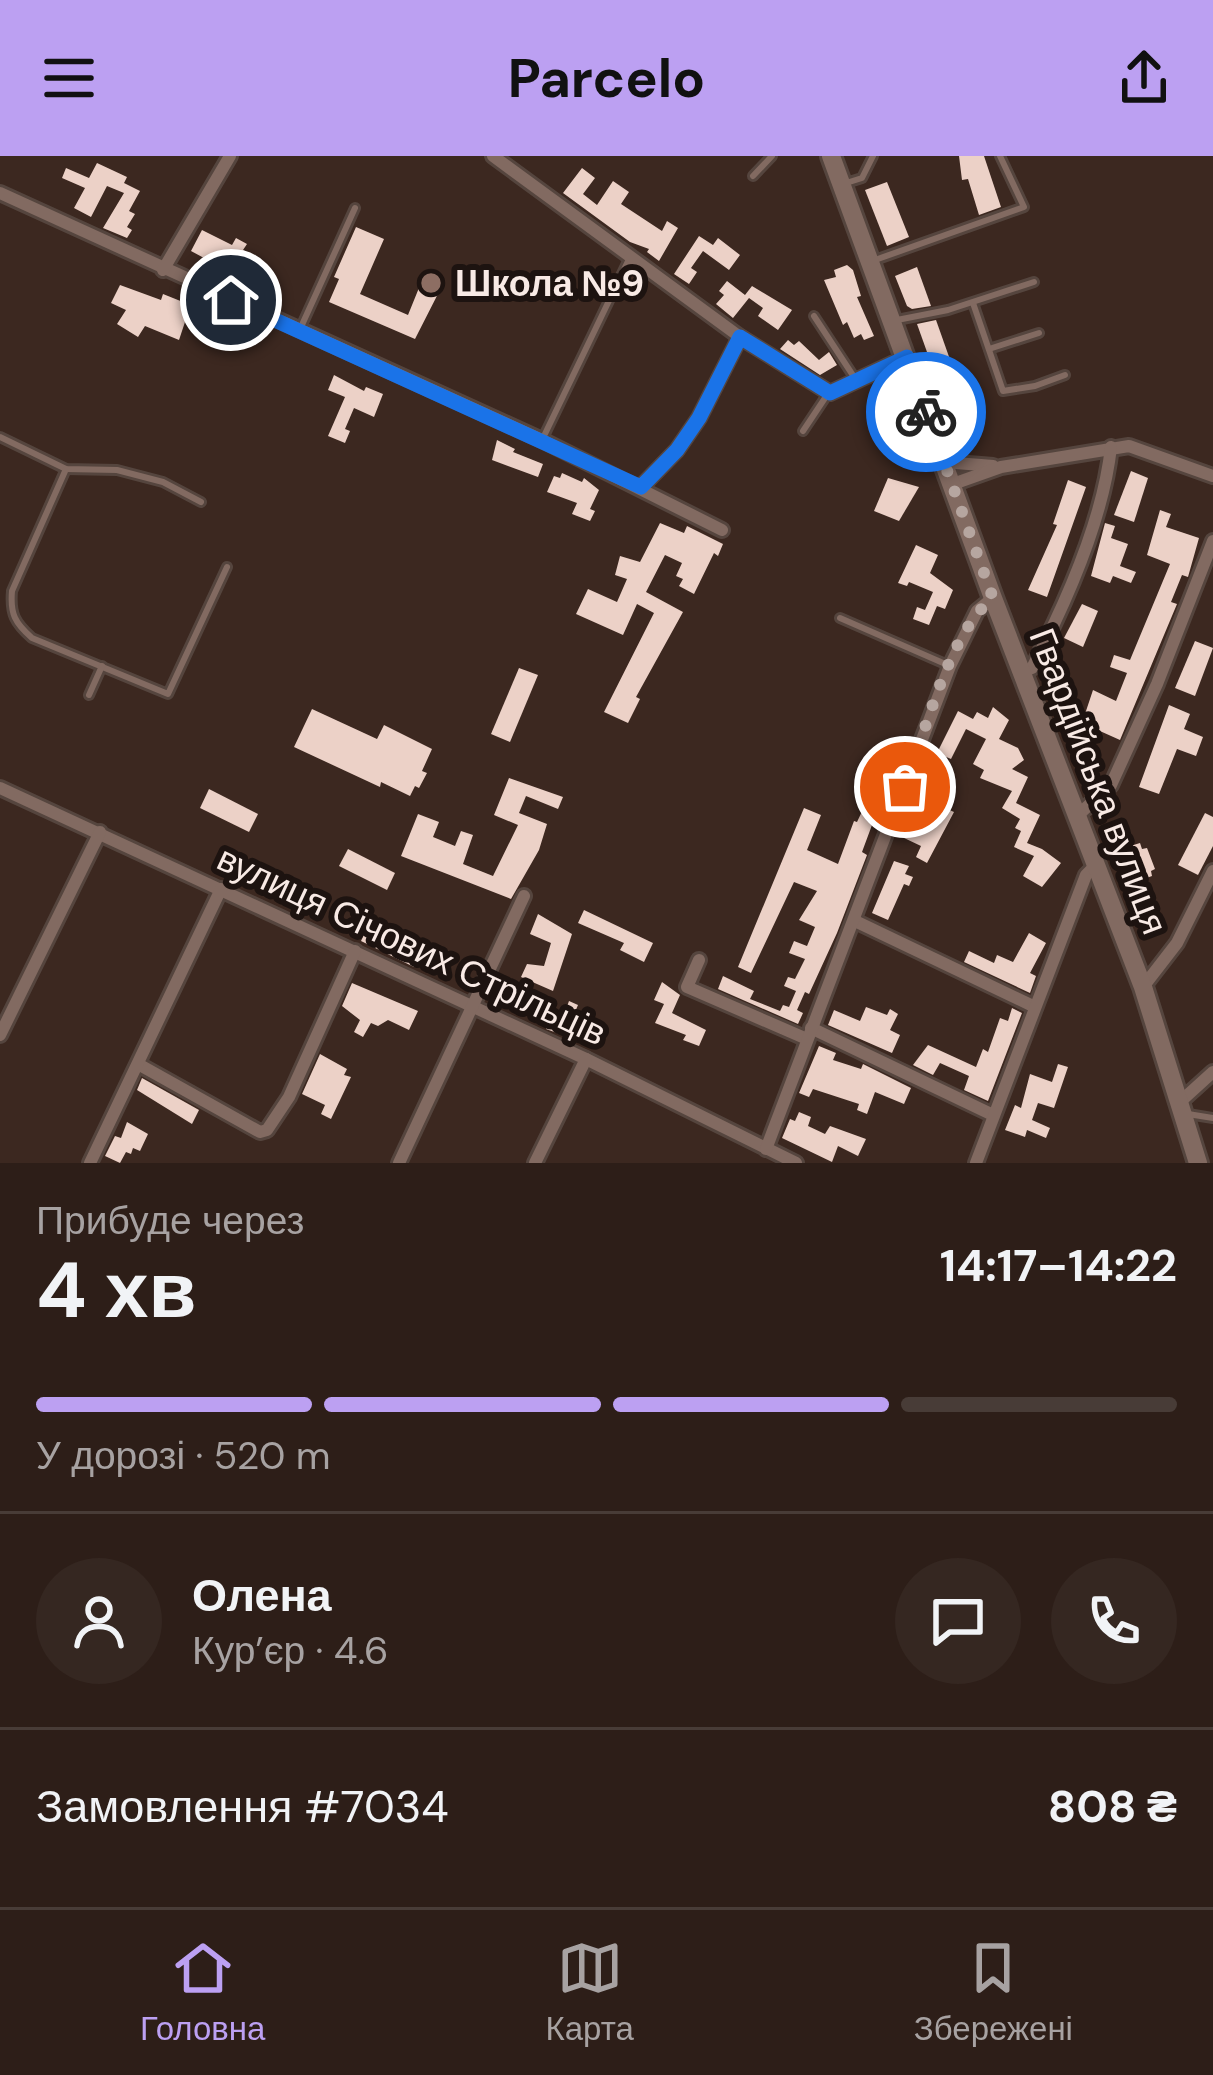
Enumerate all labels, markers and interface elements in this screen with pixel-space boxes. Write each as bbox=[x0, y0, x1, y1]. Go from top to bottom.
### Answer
text: Parcelo bbox=[508, 43, 705, 114]
icon: menu bbox=[36, 45, 102, 111]
icon: share bbox=[1111, 45, 1177, 111]
pin bbox=[180, 249, 282, 351]
place label: Школа №9 bbox=[455, 260, 644, 307]
icon: home bbox=[198, 267, 264, 333]
marker: Школа №9 bbox=[418, 270, 444, 296]
courier bbox=[866, 352, 986, 472]
icon: bike bbox=[893, 379, 959, 445]
street label: Гвардійська вулиця bbox=[1019, 621, 1179, 941]
pin bbox=[854, 736, 956, 838]
icon: bag bbox=[872, 754, 938, 820]
street label: вулиця Січових Стрільців bbox=[210, 835, 614, 1056]
text: Прибуде через bbox=[36, 1195, 304, 1246]
text: 14:17–14:22 bbox=[940, 1236, 1177, 1295]
text: 4 хв bbox=[36, 1240, 196, 1341]
text: У дорозі · 520 m bbox=[36, 1430, 331, 1481]
button: person bbox=[36, 1558, 162, 1684]
button: chat bbox=[895, 1558, 1021, 1684]
button: phone bbox=[1051, 1558, 1177, 1684]
text: Олена bbox=[192, 1566, 332, 1625]
text: Кур’єр · 4.6 bbox=[192, 1625, 388, 1676]
text: Замовлення #7034 bbox=[36, 1777, 449, 1836]
text: 808 ₴ bbox=[1048, 1777, 1177, 1836]
tab: Головна bbox=[140, 1935, 265, 2050]
tab: Карта bbox=[545, 1935, 634, 2050]
tab: Збережені bbox=[914, 1935, 1073, 2050]

